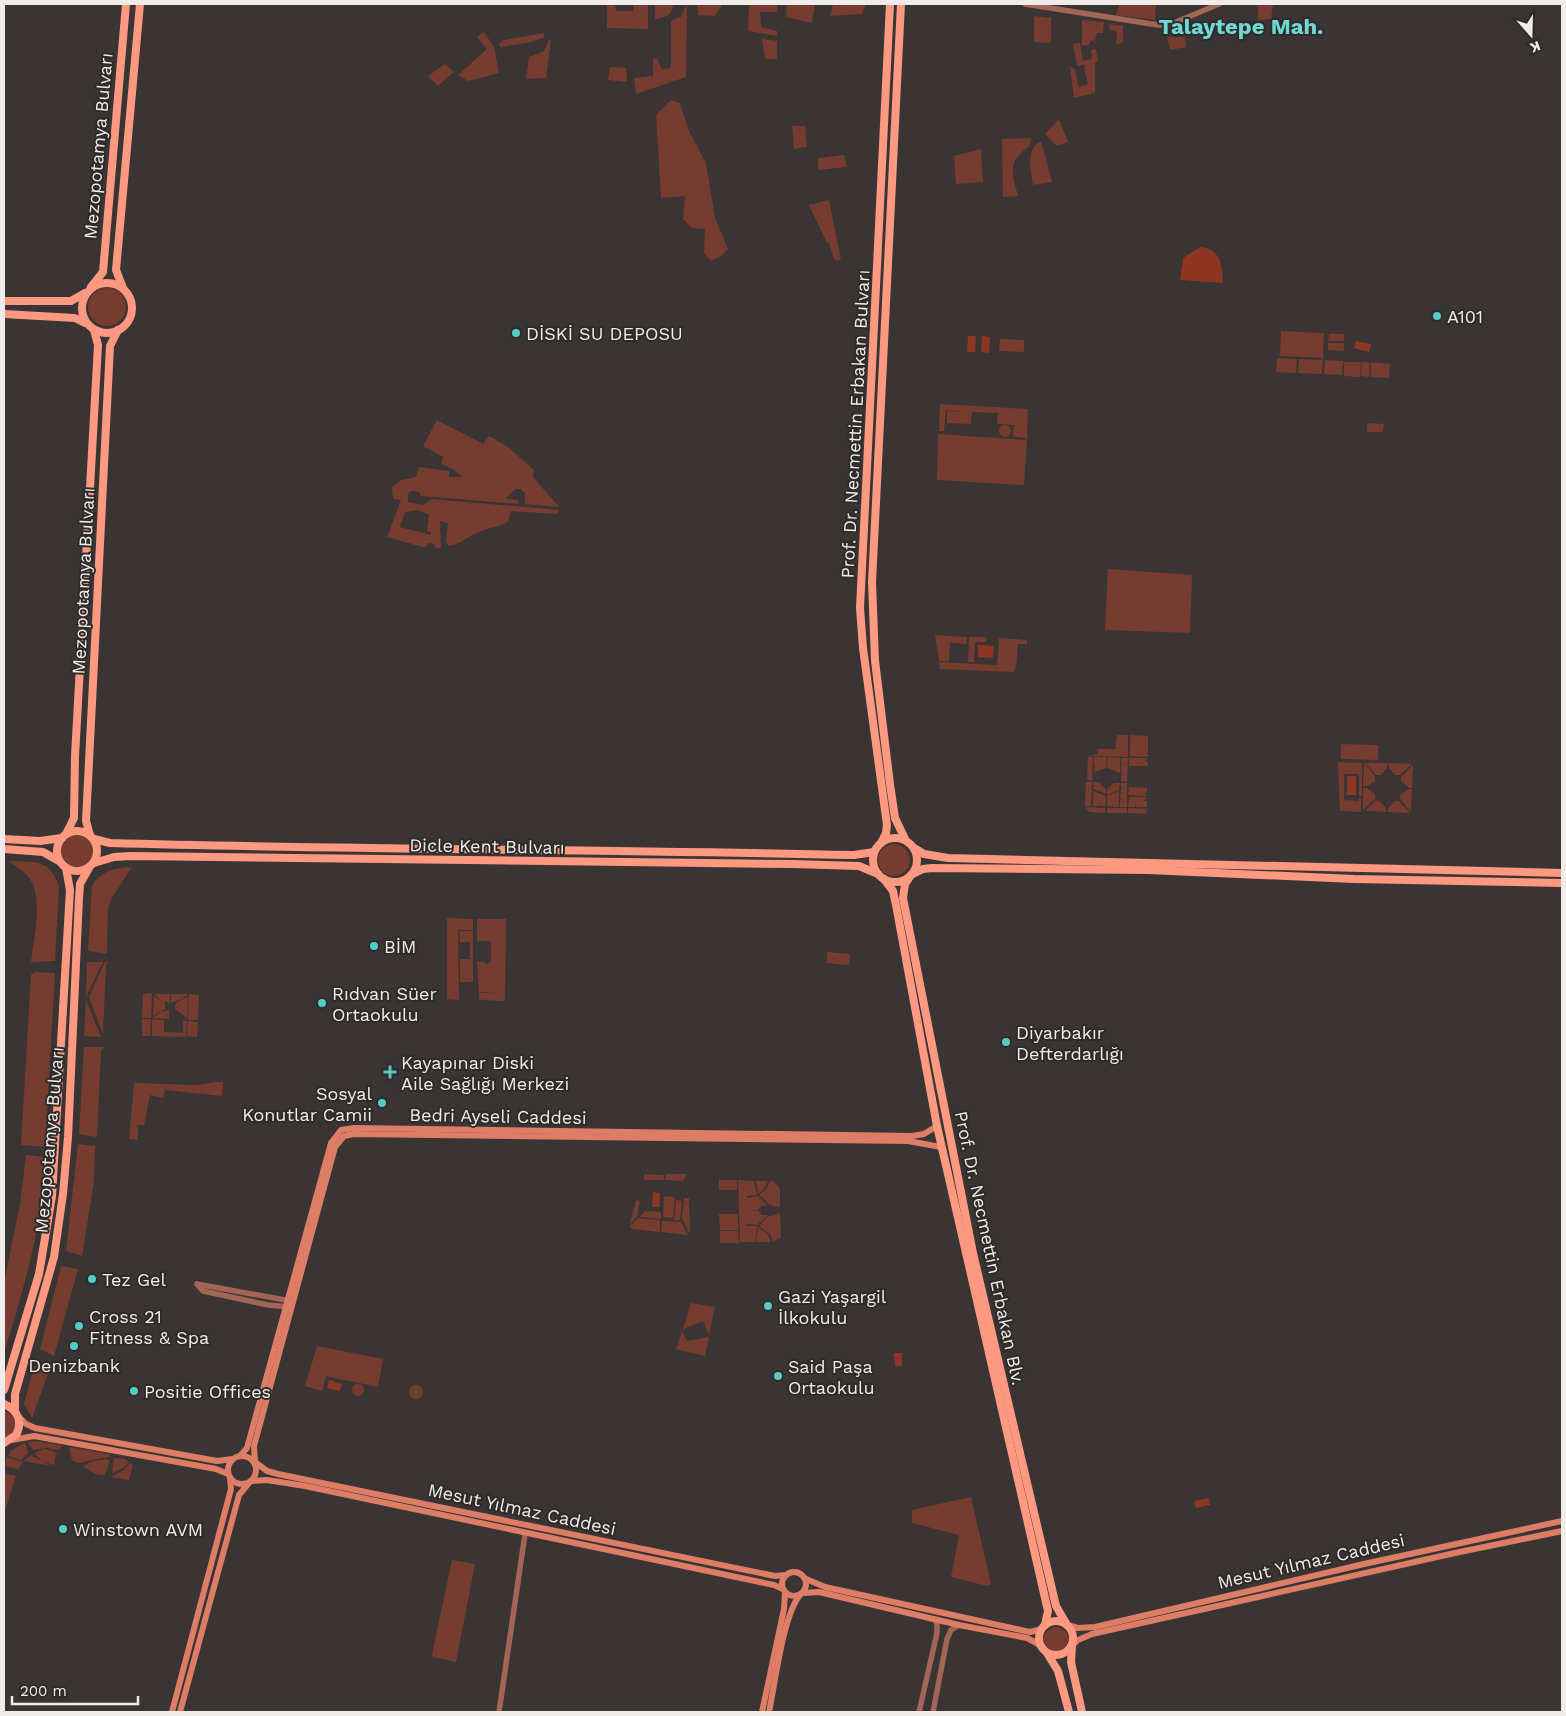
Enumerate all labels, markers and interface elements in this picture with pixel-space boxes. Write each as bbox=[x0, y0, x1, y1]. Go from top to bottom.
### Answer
north arrow bbox=[1506, 10, 1556, 60]
district label: Talaytepe Mah. bbox=[1159, 14, 1323, 39]
text: K bbox=[1528, 38, 1543, 56]
street label: Mezopotamya Bulvarı bbox=[79, 52, 117, 240]
street label: Prof. Dr. Necmettin Erbakan Bulvarı bbox=[836, 269, 874, 579]
place label: A101 bbox=[1447, 306, 1483, 327]
marker: A101 bbox=[1431, 310, 1443, 322]
place label: DİSKİ SU DEPOSU bbox=[526, 323, 683, 344]
marker: DİSKİ SU DEPOSU bbox=[510, 327, 522, 339]
street label: Mezopotamya Bulvarı bbox=[68, 487, 98, 675]
street label: Dicle Kent Bulvarı bbox=[409, 834, 565, 858]
place label: BİM bbox=[384, 936, 416, 957]
marker: BİM bbox=[368, 940, 380, 952]
place label: Rıdvan Süer Ortaokulu bbox=[332, 983, 437, 1025]
marker: Rıdvan Süer Ortaokulu bbox=[316, 997, 328, 1009]
place label: Diyarbakır Defterdarlığı bbox=[1016, 1022, 1124, 1064]
marker: Diyarbakır Defterdarlığı bbox=[1000, 1036, 1012, 1048]
street label: Mezopotamya Bulvarı bbox=[30, 1046, 68, 1234]
place label: Kayapınar Diski Aile Sağlığı Merkezi bbox=[401, 1052, 569, 1094]
marker: Kayapınar Diski Aile Sağlığı Merkezi bbox=[383, 1065, 397, 1079]
place label: Sosyal Konutlar Camii bbox=[242, 1083, 372, 1125]
marker: Sosyal Konutlar Camii bbox=[376, 1097, 388, 1109]
street label: Bedri Ayseli Caddesi bbox=[409, 1104, 587, 1128]
street label: Prof. Dr. Necmettin Erbakan Blv. bbox=[951, 1109, 1029, 1387]
place label: Tez Gel bbox=[102, 1269, 166, 1290]
marker: Tez Gel bbox=[86, 1273, 98, 1285]
place label: Gazi Yaşargil İlkokulu bbox=[778, 1286, 887, 1328]
marker: Gazi Yaşargil İlkokulu bbox=[762, 1300, 774, 1312]
place label: Cross 21 Fitness & Spa bbox=[89, 1306, 209, 1348]
marker: Cross 21 Fitness & Spa bbox=[73, 1320, 85, 1332]
marker: Denizbank bbox=[68, 1340, 80, 1352]
place label: Denizbank bbox=[28, 1355, 120, 1376]
place label: Said Paşa Ortaokulu bbox=[788, 1356, 875, 1398]
marker: Said Paşa Ortaokulu bbox=[772, 1370, 784, 1382]
place label: Positie Offices bbox=[144, 1381, 271, 1402]
marker: Positie Offices bbox=[128, 1385, 140, 1397]
street label: Mesut Yılmaz Caddesi bbox=[426, 1479, 618, 1539]
place label: Winstown AVM bbox=[73, 1519, 203, 1540]
marker: Winstown AVM bbox=[57, 1523, 69, 1535]
street label: Mesut Yılmaz Caddesi bbox=[1215, 1529, 1407, 1593]
scale bar bbox=[12, 1674, 139, 1706]
text: 200 m bbox=[20, 1682, 67, 1700]

